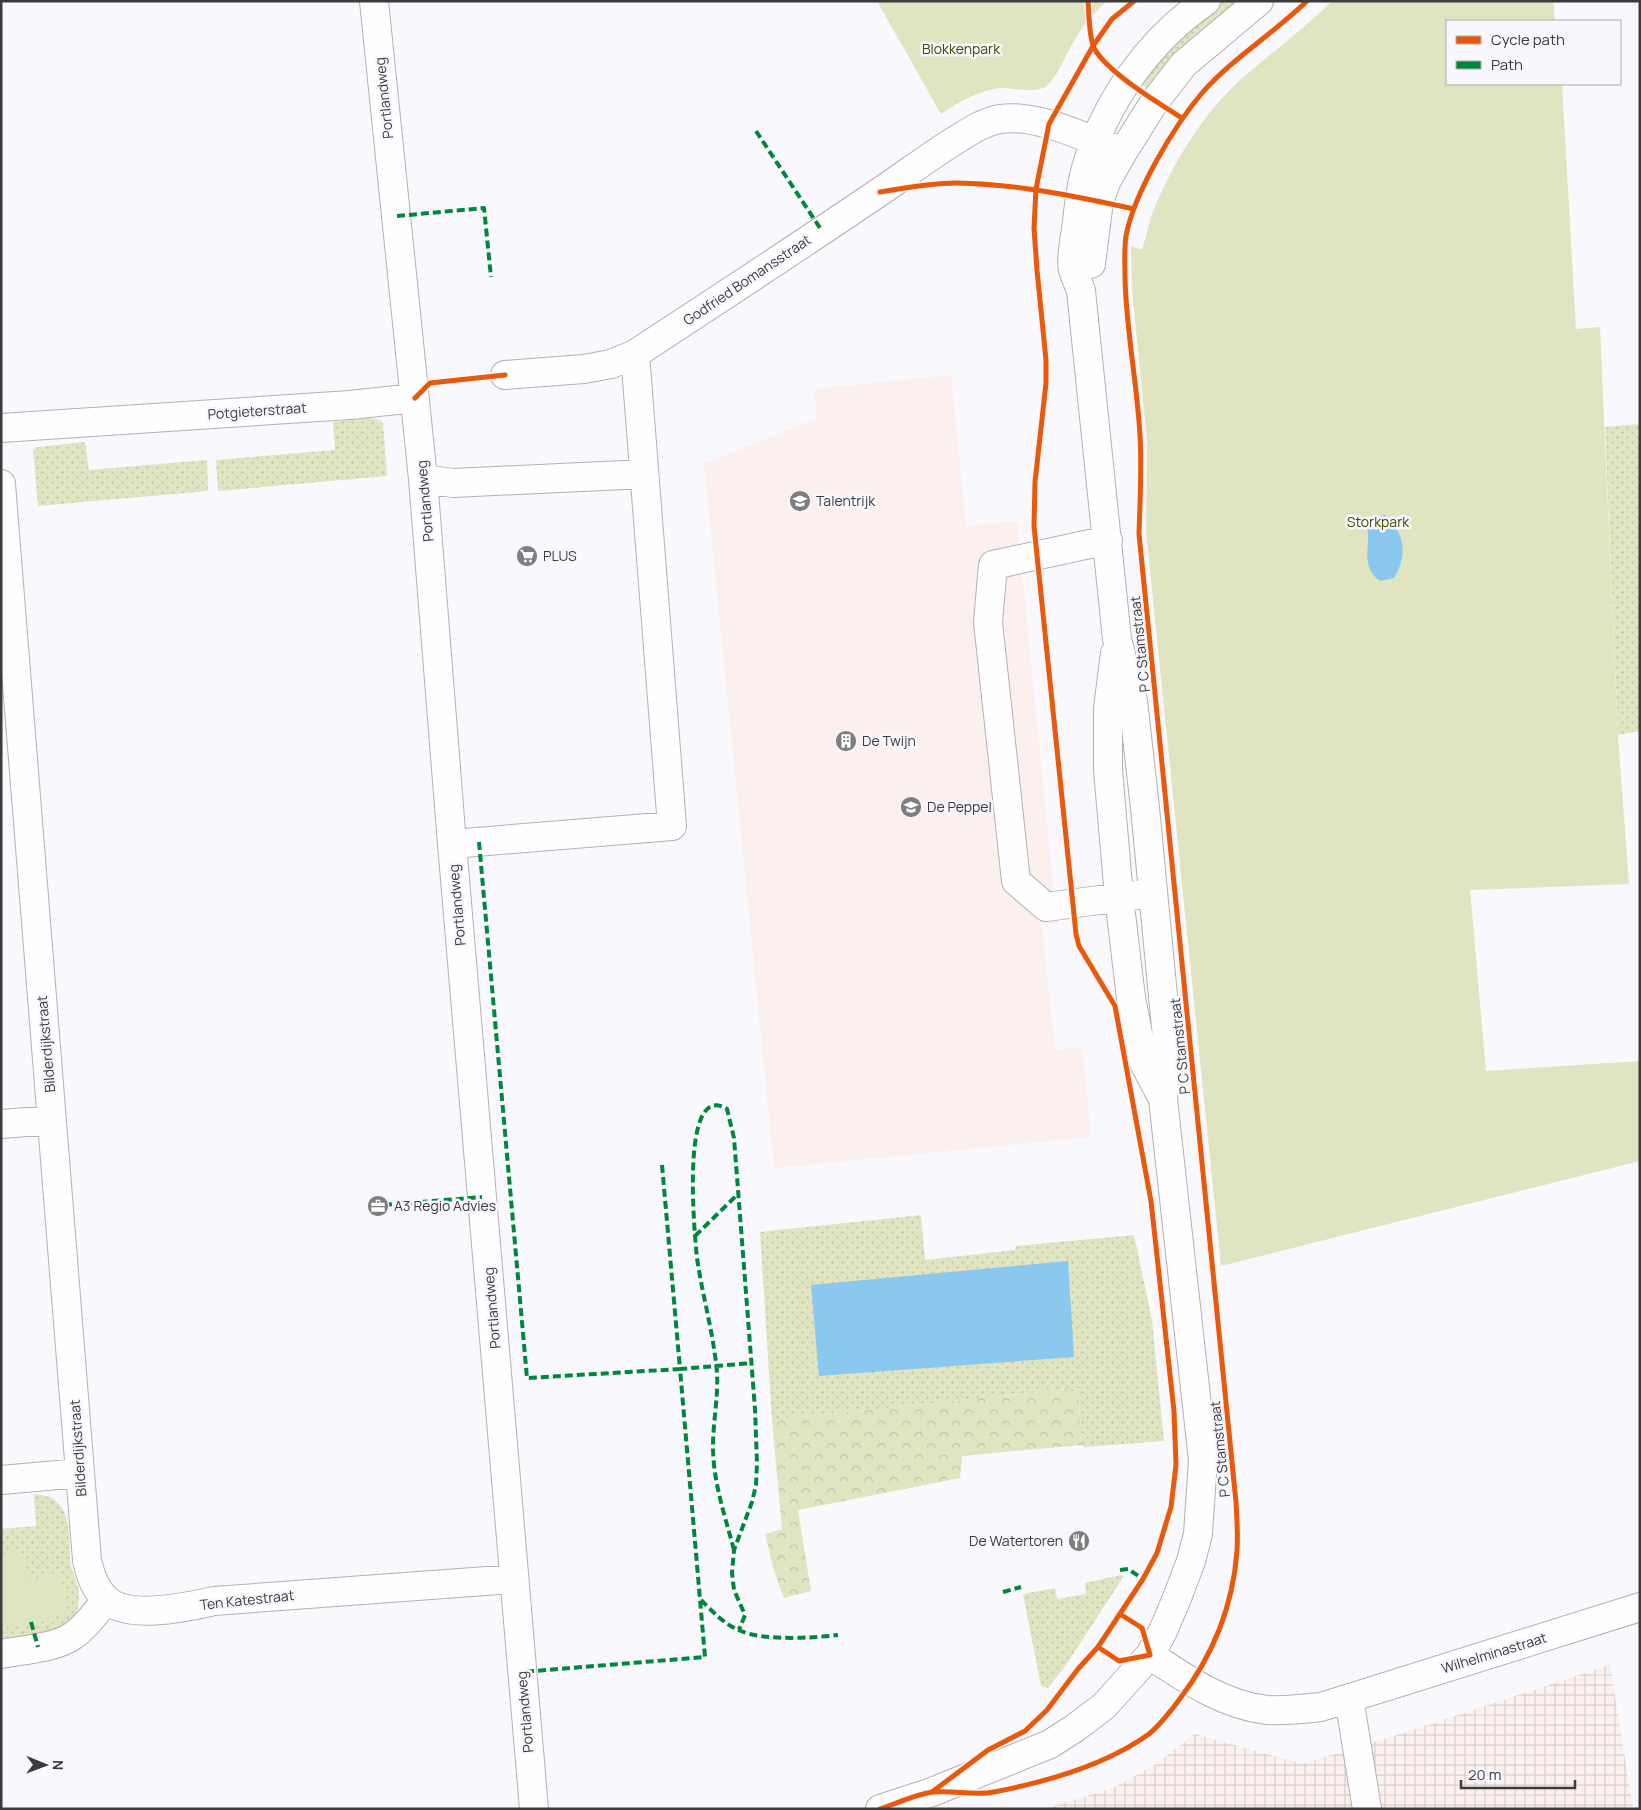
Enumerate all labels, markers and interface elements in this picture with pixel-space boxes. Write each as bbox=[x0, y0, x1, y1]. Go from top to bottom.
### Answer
legend bbox=[1446, 20, 1621, 85]
text: Cycle path bbox=[1491, 29, 1565, 50]
park label: Blokkenpark bbox=[922, 39, 1001, 58]
text: Path bbox=[1491, 54, 1523, 75]
street label: Portlandweg bbox=[370, 56, 397, 140]
street label: Godfried Bomansstraat bbox=[679, 230, 815, 329]
street label: Potgieterstraat bbox=[207, 398, 307, 423]
street label: Portlandweg bbox=[411, 459, 438, 543]
school or university icon: Talentrijk bbox=[788, 489, 812, 513]
place label: Talentrijk bbox=[816, 491, 876, 510]
park label: Storkpark bbox=[1347, 512, 1410, 531]
supermarket icon: PLUS bbox=[515, 544, 539, 568]
place label: PLUS bbox=[543, 546, 577, 565]
street label: P C Stamstraat bbox=[1125, 595, 1154, 693]
building icon: De Twijn bbox=[834, 729, 858, 753]
place label: De Twijn bbox=[862, 731, 916, 750]
school or university icon: De Peppel bbox=[899, 795, 923, 819]
place label: De Peppel bbox=[927, 797, 992, 816]
street label: Portlandweg bbox=[443, 863, 470, 947]
street label: Bilderdijkstraat bbox=[32, 994, 59, 1093]
street label: P C Stamstraat bbox=[1165, 997, 1194, 1095]
office icon: A3 Regio Advies bbox=[366, 1194, 390, 1218]
place label: A3 Regio Advies bbox=[394, 1196, 496, 1215]
street label: Portlandweg bbox=[478, 1266, 505, 1350]
street label: Bilderdijkstraat bbox=[65, 1398, 90, 1497]
street label: P C Stamstraat bbox=[1205, 1400, 1234, 1498]
restaurant icon: De Watertoren bbox=[1067, 1529, 1091, 1553]
place label: De Watertoren bbox=[969, 1531, 1063, 1550]
street label: Ten Katestraat bbox=[199, 1585, 295, 1614]
street label: Wilhelminastraat bbox=[1439, 1627, 1549, 1678]
street label: Portlandweg bbox=[511, 1670, 538, 1754]
north arrow bbox=[20, 1740, 70, 1790]
scale bar bbox=[1461, 1758, 1575, 1790]
text: N bbox=[49, 1760, 68, 1770]
text: 20 m bbox=[1468, 1764, 1501, 1785]

